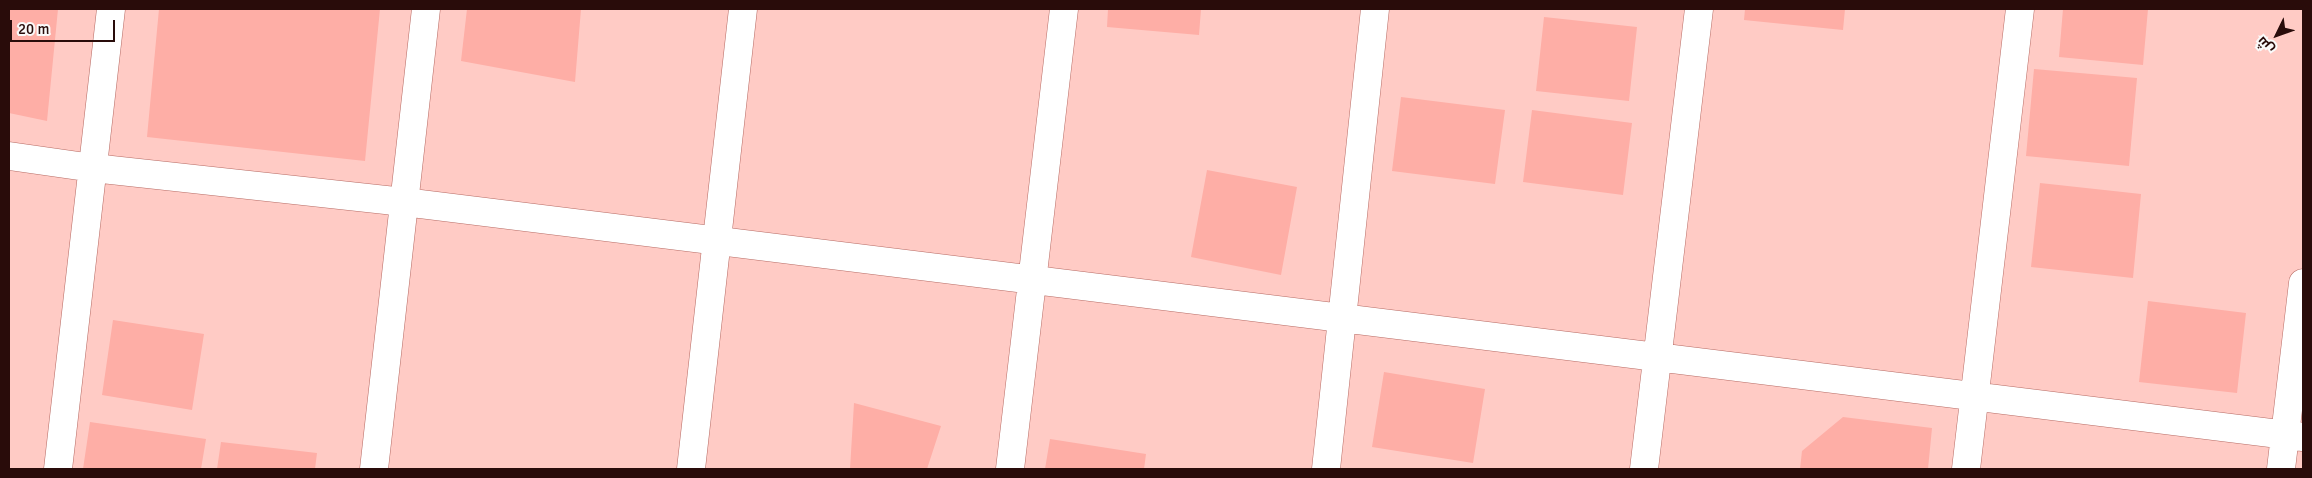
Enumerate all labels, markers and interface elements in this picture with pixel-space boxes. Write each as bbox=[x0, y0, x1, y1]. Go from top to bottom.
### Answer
scale bar bbox=[12, 10, 118, 42]
north arrow bbox=[2252, 10, 2302, 60]
text: 20 m bbox=[18, 20, 49, 38]
text: ش bbox=[2253, 33, 2278, 58]

